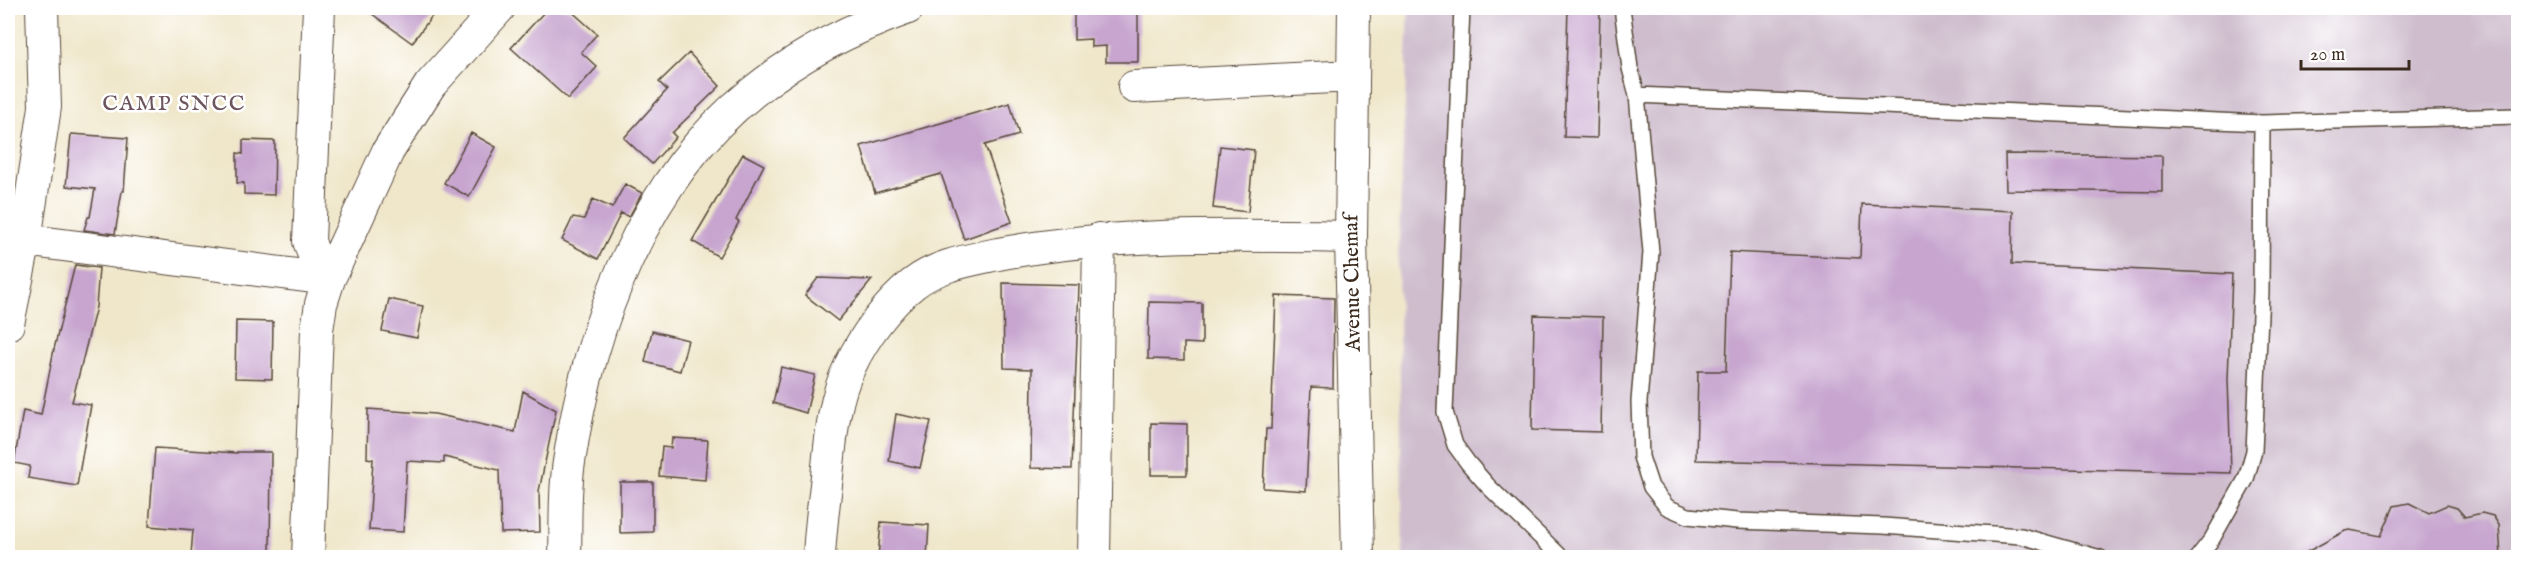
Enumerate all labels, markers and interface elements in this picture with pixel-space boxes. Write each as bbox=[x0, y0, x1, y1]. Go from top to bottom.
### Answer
scale bar bbox=[2301, 33, 2409, 71]
text: 20 m bbox=[2310, 44, 2345, 67]
district label: CAMP SNCC bbox=[102, 90, 246, 118]
street label: Avenue Chemaf bbox=[1338, 211, 1368, 353]

